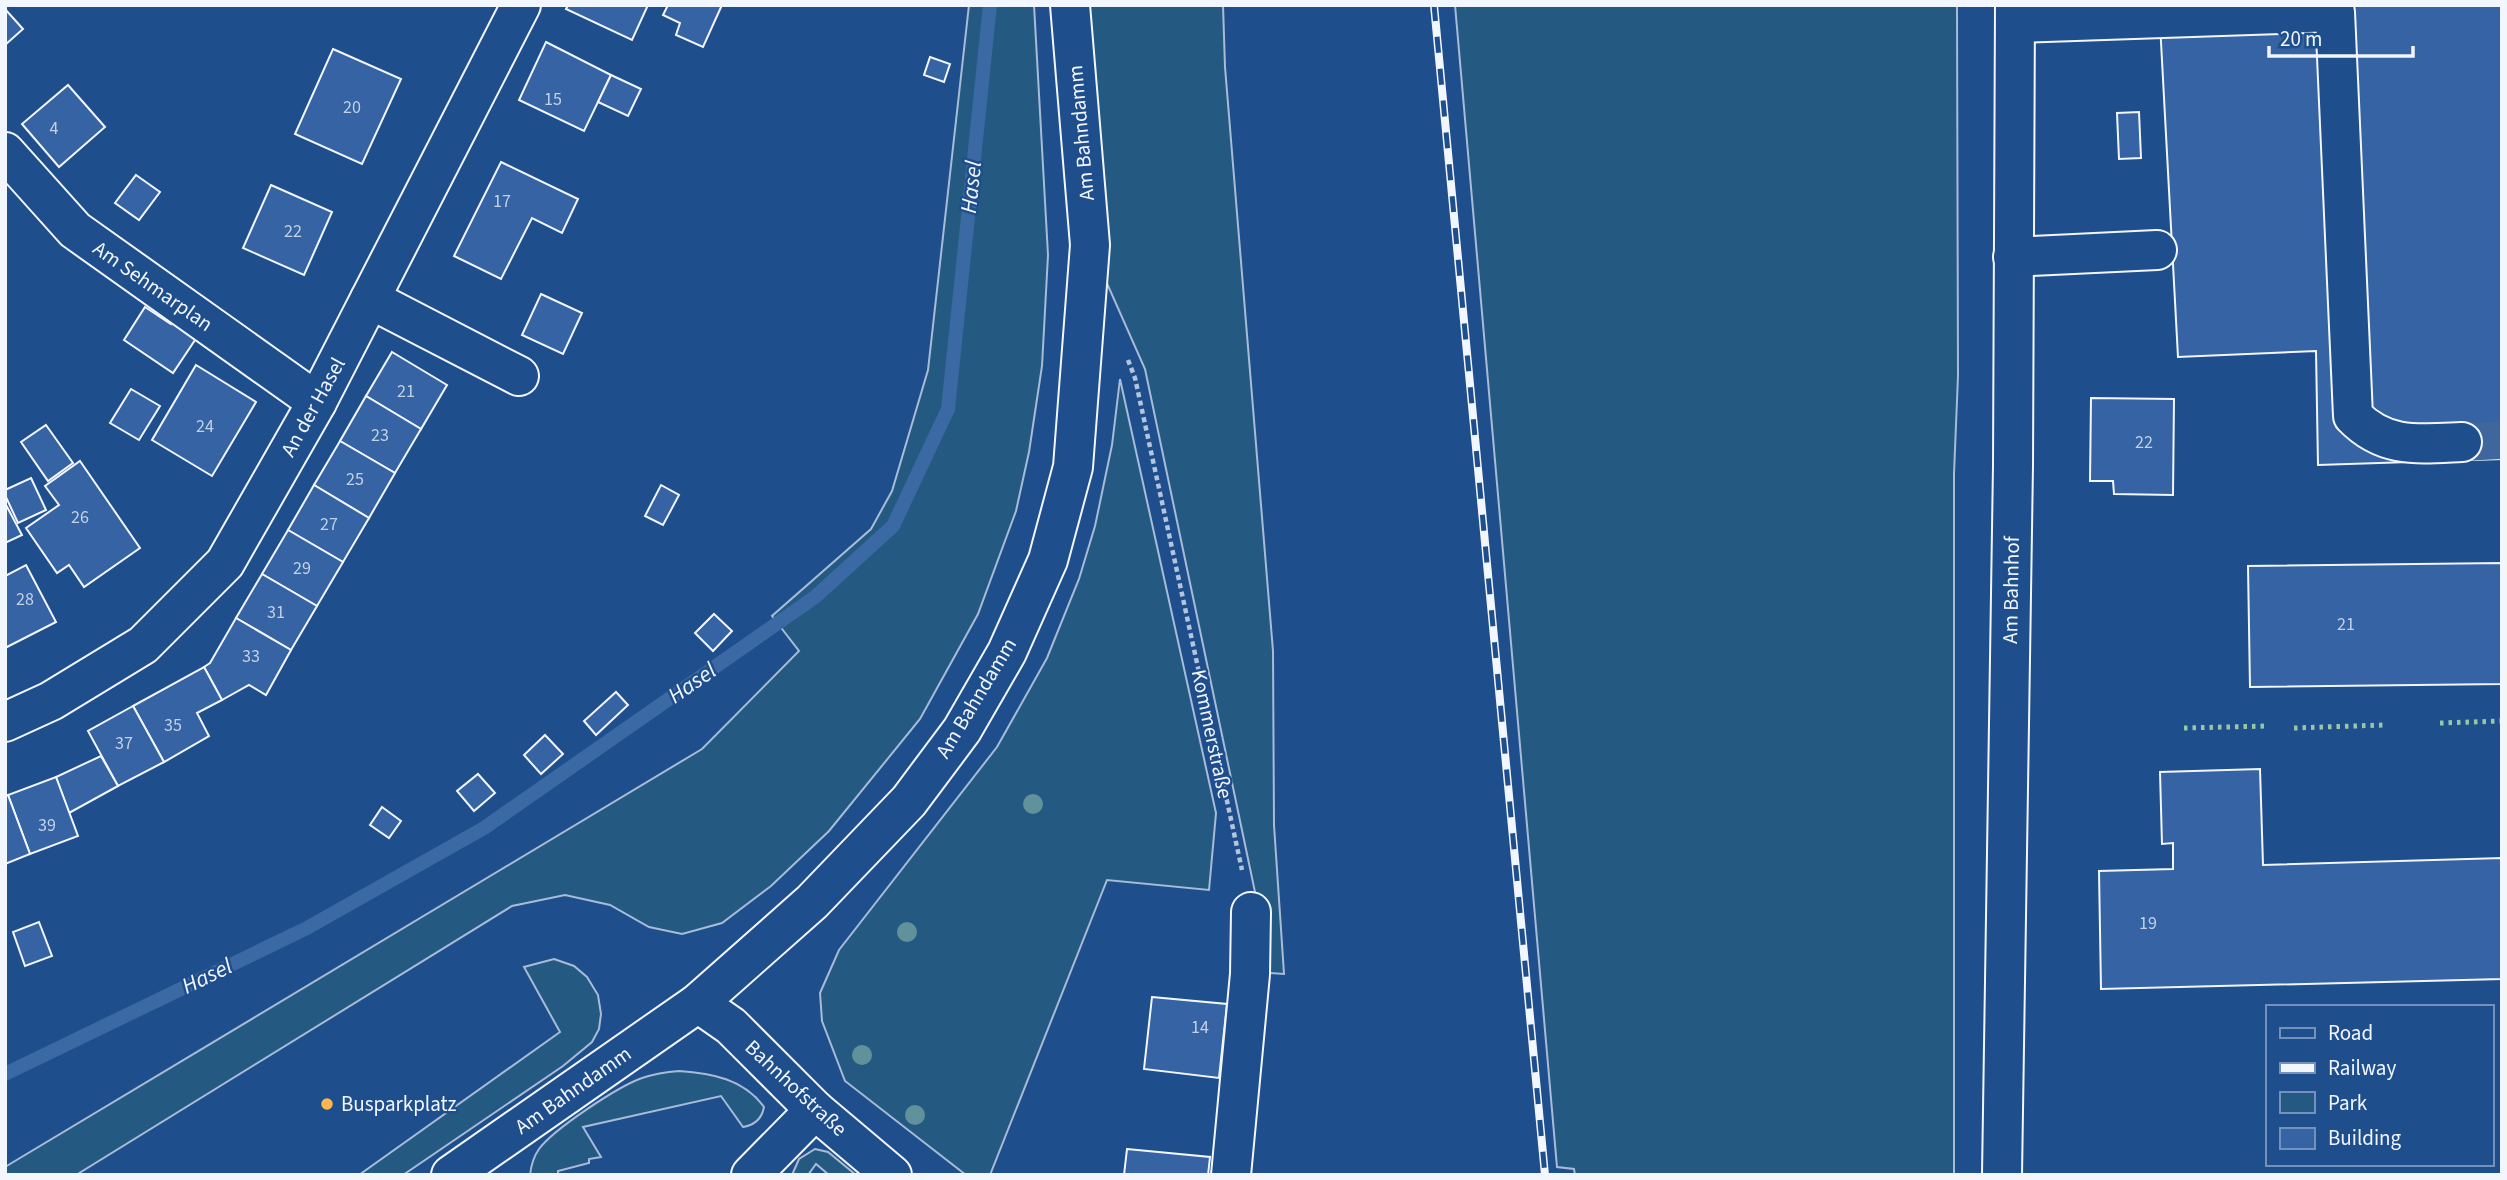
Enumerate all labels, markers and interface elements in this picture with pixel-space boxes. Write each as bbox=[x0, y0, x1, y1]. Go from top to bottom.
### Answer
scale bar bbox=[2269, 14, 2412, 58]
text: 20 m bbox=[2280, 24, 2322, 54]
street label: Am Bahndamm bbox=[1060, 64, 1102, 202]
house number: 15 bbox=[544, 87, 562, 112]
house number: 20 bbox=[343, 95, 361, 120]
house number: 4 bbox=[50, 116, 59, 141]
water label: Hasel bbox=[952, 159, 990, 215]
house number: 17 bbox=[493, 189, 511, 214]
house number: 22 bbox=[284, 219, 302, 244]
street label: Am Sehmarplan bbox=[87, 233, 219, 339]
street label: An der Hasel bbox=[273, 352, 353, 462]
house number: 21 bbox=[397, 379, 415, 404]
house number: 24 bbox=[196, 414, 214, 439]
house number: 23 bbox=[371, 423, 389, 448]
house number: 22 bbox=[2135, 430, 2153, 455]
house number: 25 bbox=[346, 467, 364, 492]
house number: 26 bbox=[71, 505, 89, 530]
house number: 27 bbox=[320, 512, 338, 537]
street label: Am Bahnhof bbox=[1995, 535, 2027, 644]
house number: 29 bbox=[293, 556, 311, 581]
house number: 28 bbox=[16, 587, 34, 612]
house number: 31 bbox=[267, 600, 285, 625]
house number: 21 bbox=[2337, 612, 2355, 637]
street label: Am Bahndamm bbox=[928, 632, 1024, 764]
house number: 33 bbox=[242, 644, 260, 669]
water label: Hasel bbox=[661, 654, 723, 712]
street label: Kommerstraße bbox=[1184, 667, 1240, 801]
house number: 35 bbox=[164, 713, 182, 738]
house number: 37 bbox=[115, 731, 133, 756]
house number: 39 bbox=[38, 813, 56, 838]
house number: 19 bbox=[2139, 911, 2157, 936]
water label: Hasel bbox=[176, 950, 238, 1002]
legend bbox=[2266, 1005, 2493, 1166]
house number: 14 bbox=[1191, 1015, 1209, 1040]
text: Road bbox=[2328, 1018, 2373, 1048]
street label: Bahnhofstraße bbox=[738, 1033, 854, 1143]
street label: Am Bahndamm bbox=[509, 1039, 637, 1141]
text: Railway bbox=[2328, 1053, 2396, 1083]
text: Park bbox=[2328, 1088, 2368, 1118]
place label: Busparkplatz bbox=[341, 1089, 457, 1119]
marker: Busparkplatz bbox=[319, 1096, 335, 1112]
text: Building bbox=[2328, 1123, 2402, 1153]

